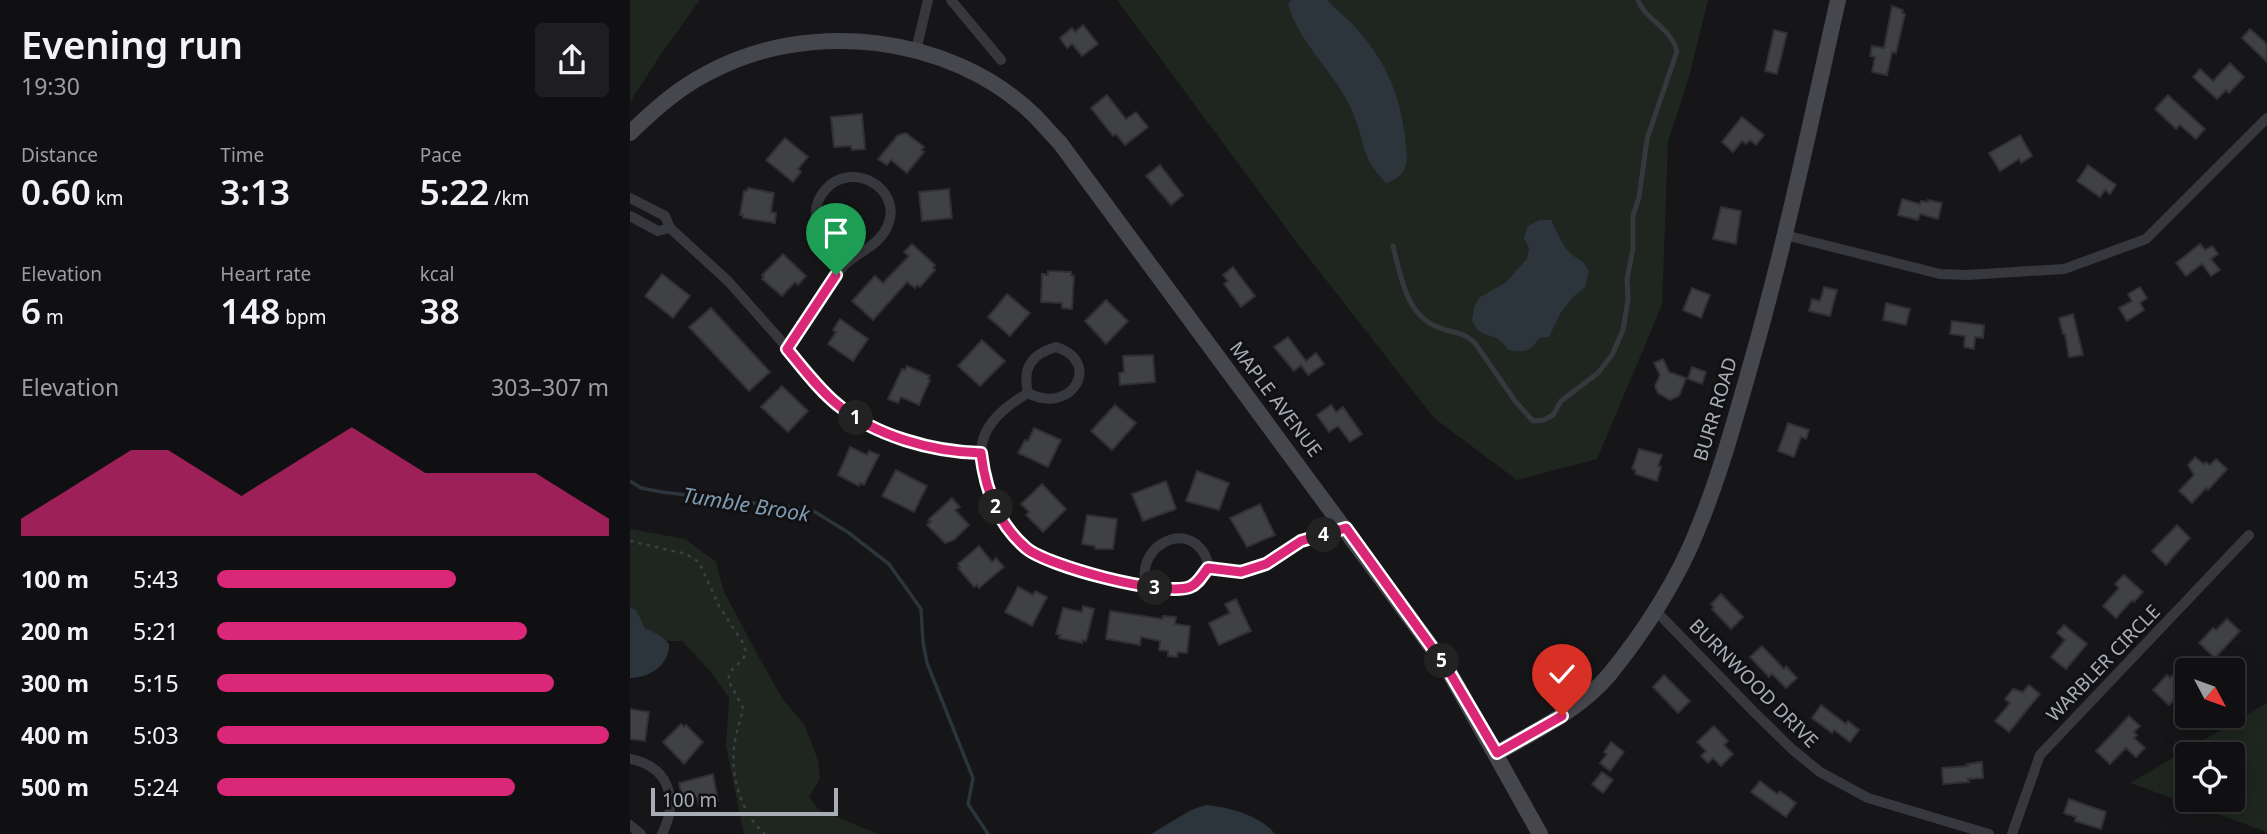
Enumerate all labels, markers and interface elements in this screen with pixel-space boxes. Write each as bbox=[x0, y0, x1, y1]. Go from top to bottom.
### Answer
text: Evening run bbox=[21, 18, 243, 70]
button: share bbox=[535, 23, 609, 97]
text: 19:30 bbox=[21, 70, 80, 102]
text: Distance bbox=[21, 142, 98, 168]
text: Time bbox=[220, 142, 264, 168]
text: Pace bbox=[420, 142, 462, 168]
text: 0.60 bbox=[21, 168, 91, 215]
text: 3:13 bbox=[220, 168, 290, 215]
text: 5:22 bbox=[420, 168, 489, 215]
text: km bbox=[91, 185, 124, 211]
text: /km bbox=[489, 185, 529, 211]
pin bbox=[806, 203, 866, 275]
icon: arrive bbox=[817, 214, 855, 252]
text: Elevation bbox=[21, 261, 102, 287]
text: Heart rate bbox=[220, 261, 311, 287]
text: kcal bbox=[420, 261, 454, 287]
text: 6 bbox=[21, 287, 41, 334]
text: 148 bbox=[220, 287, 280, 334]
text: 38 bbox=[420, 287, 460, 334]
text: m bbox=[41, 304, 64, 330]
text: bpm bbox=[280, 304, 326, 330]
street label: MAPLE AVENUE bbox=[1224, 336, 1328, 462]
street label: BURR ROAD bbox=[1687, 354, 1743, 464]
text: Elevation bbox=[21, 371, 119, 403]
text: 303–307 m bbox=[491, 371, 609, 403]
pin: 1 bbox=[838, 400, 874, 436]
text: 1 bbox=[850, 404, 861, 430]
water label: Tumble Brook bbox=[681, 480, 813, 528]
pin: 2 bbox=[978, 490, 1014, 524]
text: 2 bbox=[990, 493, 1001, 519]
pin: 4 bbox=[1306, 518, 1342, 552]
text: 4 bbox=[1318, 521, 1329, 547]
text: 100 m bbox=[21, 563, 89, 595]
text: 5:43 bbox=[133, 563, 179, 595]
pin: 3 bbox=[1138, 570, 1172, 606]
text: 3 bbox=[1149, 574, 1160, 600]
street label: WARBLER CIRCLE bbox=[2040, 599, 2166, 727]
street label: BURNWOOD DRIVE bbox=[1684, 613, 1824, 753]
text: 200 m bbox=[21, 615, 89, 647]
text: 5:21 bbox=[133, 615, 179, 647]
pin: 5 bbox=[1424, 644, 1460, 678]
pin bbox=[1532, 644, 1592, 716]
text: 5 bbox=[1436, 647, 1447, 673]
icon: check bbox=[1543, 655, 1581, 693]
north arrow bbox=[2175, 658, 2245, 728]
map controls bbox=[2175, 658, 2245, 812]
text: 300 m bbox=[21, 667, 89, 699]
text: 5:15 bbox=[133, 667, 179, 699]
text: 400 m bbox=[21, 719, 89, 751]
text: 5:03 bbox=[133, 719, 179, 751]
button: locate bbox=[2175, 742, 2245, 812]
text: 500 m bbox=[21, 771, 89, 803]
text: 5:24 bbox=[133, 771, 179, 803]
scale bar bbox=[651, 785, 838, 817]
text: 100 m bbox=[662, 787, 717, 813]

